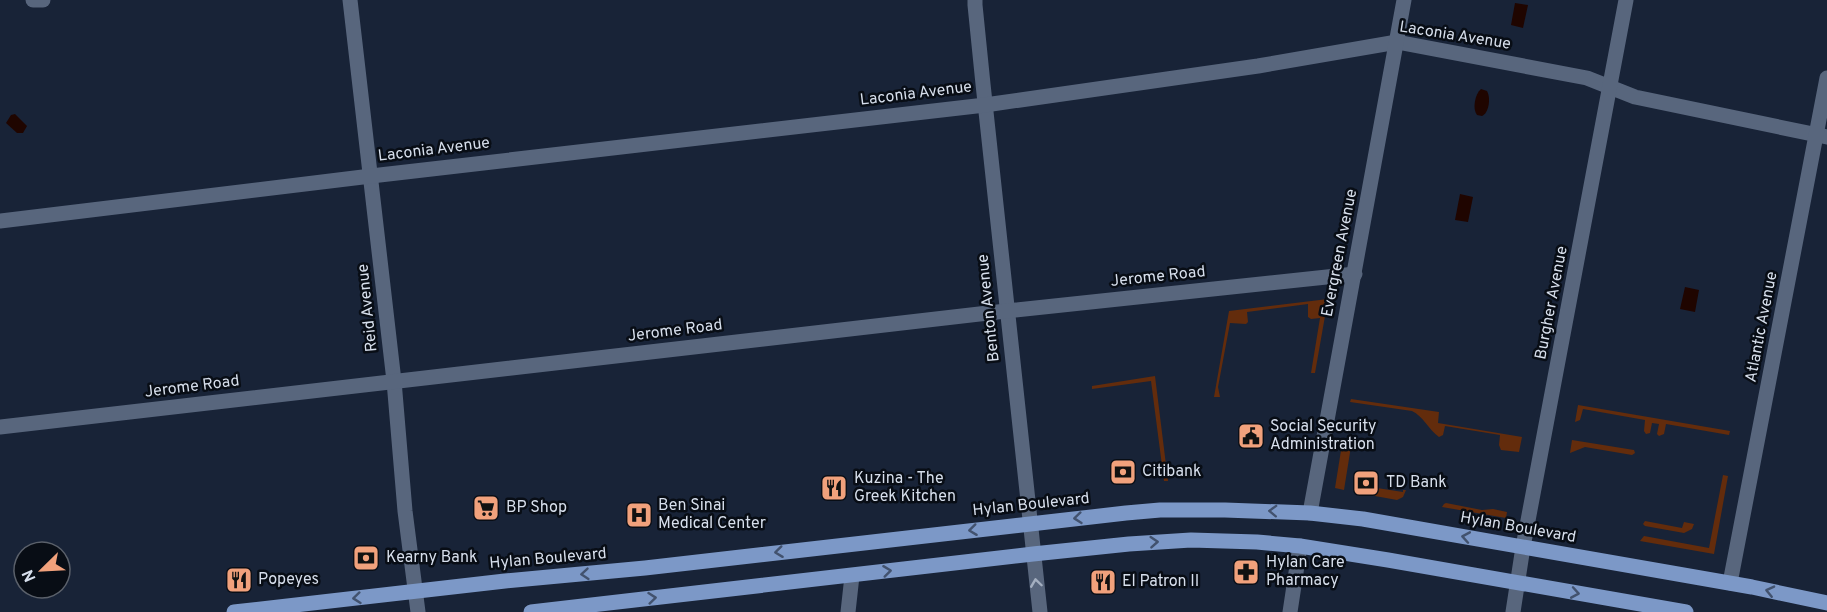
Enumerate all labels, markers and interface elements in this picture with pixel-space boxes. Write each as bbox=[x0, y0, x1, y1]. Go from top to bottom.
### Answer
street label: Laconia Avenue bbox=[1398, 17, 1512, 55]
street label: Laconia Avenue bbox=[859, 77, 973, 111]
street label: Laconia Avenue bbox=[377, 133, 491, 167]
street label: Evergreen Avenue bbox=[1318, 187, 1362, 319]
street label: Burgher Avenue bbox=[1531, 245, 1573, 361]
street label: Benton Avenue bbox=[973, 253, 1005, 363]
street label: Jerome Road bbox=[1110, 262, 1206, 292]
street label: Reid Avenue bbox=[353, 263, 383, 353]
street label: Atlantic Avenue bbox=[1741, 270, 1783, 384]
street label: Jerome Road bbox=[626, 315, 724, 347]
street label: Jerome Road bbox=[143, 371, 241, 403]
place label: Social Security Administration bbox=[1270, 417, 1377, 455]
public building icon: Social Security Administration bbox=[1236, 421, 1266, 451]
bank icon: Citibank bbox=[1108, 457, 1138, 487]
place label: Citibank bbox=[1142, 462, 1202, 482]
bank icon: TD Bank bbox=[1351, 468, 1381, 498]
place label: Kuzina - The Greek Kitchen bbox=[854, 469, 956, 507]
restaurant icon: Kuzina - The Greek Kitchen bbox=[819, 473, 849, 503]
place label: TD Bank bbox=[1386, 473, 1447, 493]
street label: Hylan Boulevard bbox=[971, 489, 1091, 521]
supermarket icon: BP Shop bbox=[471, 493, 501, 523]
place label: Ben Sinai Medical Center bbox=[658, 496, 766, 534]
place label: BP Shop bbox=[506, 498, 567, 518]
hospital icon: Ben Sinai Medical Center bbox=[624, 500, 654, 530]
one-way arrow bbox=[1268, 505, 1277, 517]
street label: Hylan Boulevard bbox=[1458, 508, 1578, 548]
one-way arrow bbox=[1074, 511, 1083, 524]
one-way arrow bbox=[968, 523, 977, 536]
one-way arrow bbox=[1461, 531, 1471, 544]
one-way arrow bbox=[1150, 536, 1159, 549]
north arrow bbox=[12, 540, 72, 600]
bank icon: Kearny Bank bbox=[351, 543, 381, 573]
street label: Hylan Boulevard bbox=[489, 544, 607, 574]
one-way arrow bbox=[774, 546, 784, 558]
place label: Kearny Bank bbox=[386, 548, 477, 568]
place label: Hylan Care Pharmacy bbox=[1266, 553, 1345, 591]
pharmacy icon: Hylan Care Pharmacy bbox=[1231, 557, 1261, 587]
restaurant icon: Popeyes bbox=[224, 565, 254, 595]
one-way arrow bbox=[883, 565, 892, 578]
text: N bbox=[19, 566, 42, 585]
one-way arrow bbox=[581, 567, 590, 580]
restaurant icon: El Patron II bbox=[1088, 567, 1118, 597]
place label: Popeyes bbox=[258, 570, 319, 590]
place label: El Patron II bbox=[1122, 572, 1199, 592]
one-way arrow bbox=[1031, 578, 1043, 587]
one-way arrow bbox=[1765, 585, 1775, 598]
one-way arrow bbox=[1570, 586, 1580, 599]
one-way arrow bbox=[353, 591, 362, 604]
one-way arrow bbox=[647, 592, 656, 605]

